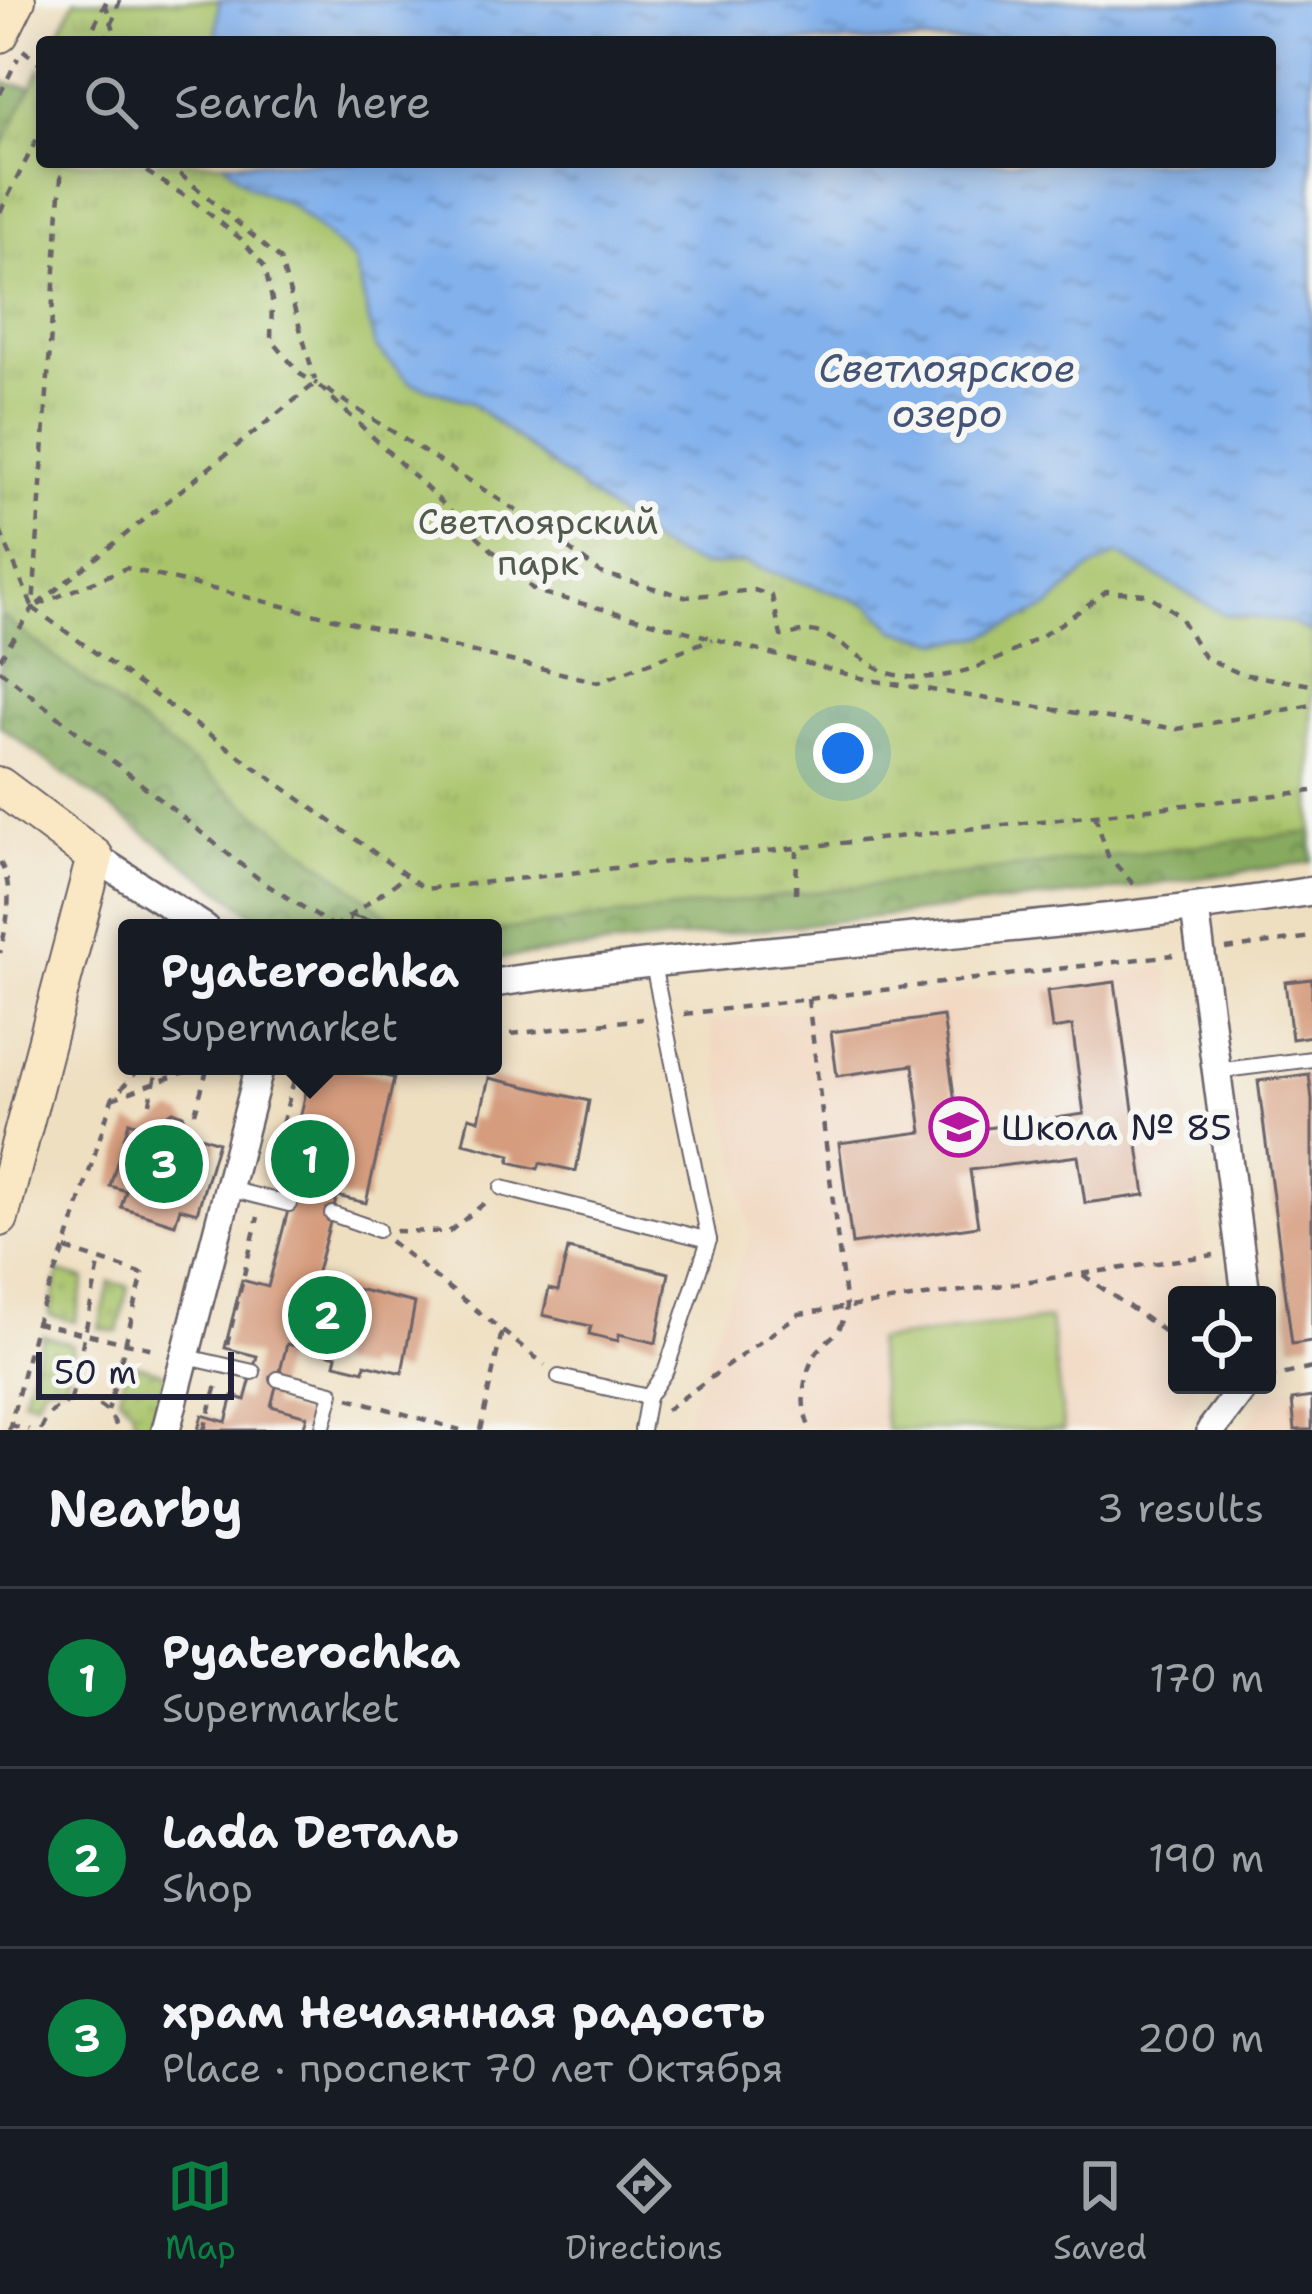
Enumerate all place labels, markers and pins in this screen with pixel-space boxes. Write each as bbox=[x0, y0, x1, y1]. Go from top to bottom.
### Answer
school or university icon: Школа № 85 bbox=[928, 1096, 990, 1158]
place label: Школа № 85 bbox=[1001, 1103, 1232, 1152]
pin: 1 bbox=[271, 1114, 349, 1204]
pin: 3 bbox=[125, 1119, 203, 1209]
pin: 2 bbox=[288, 1270, 366, 1360]

